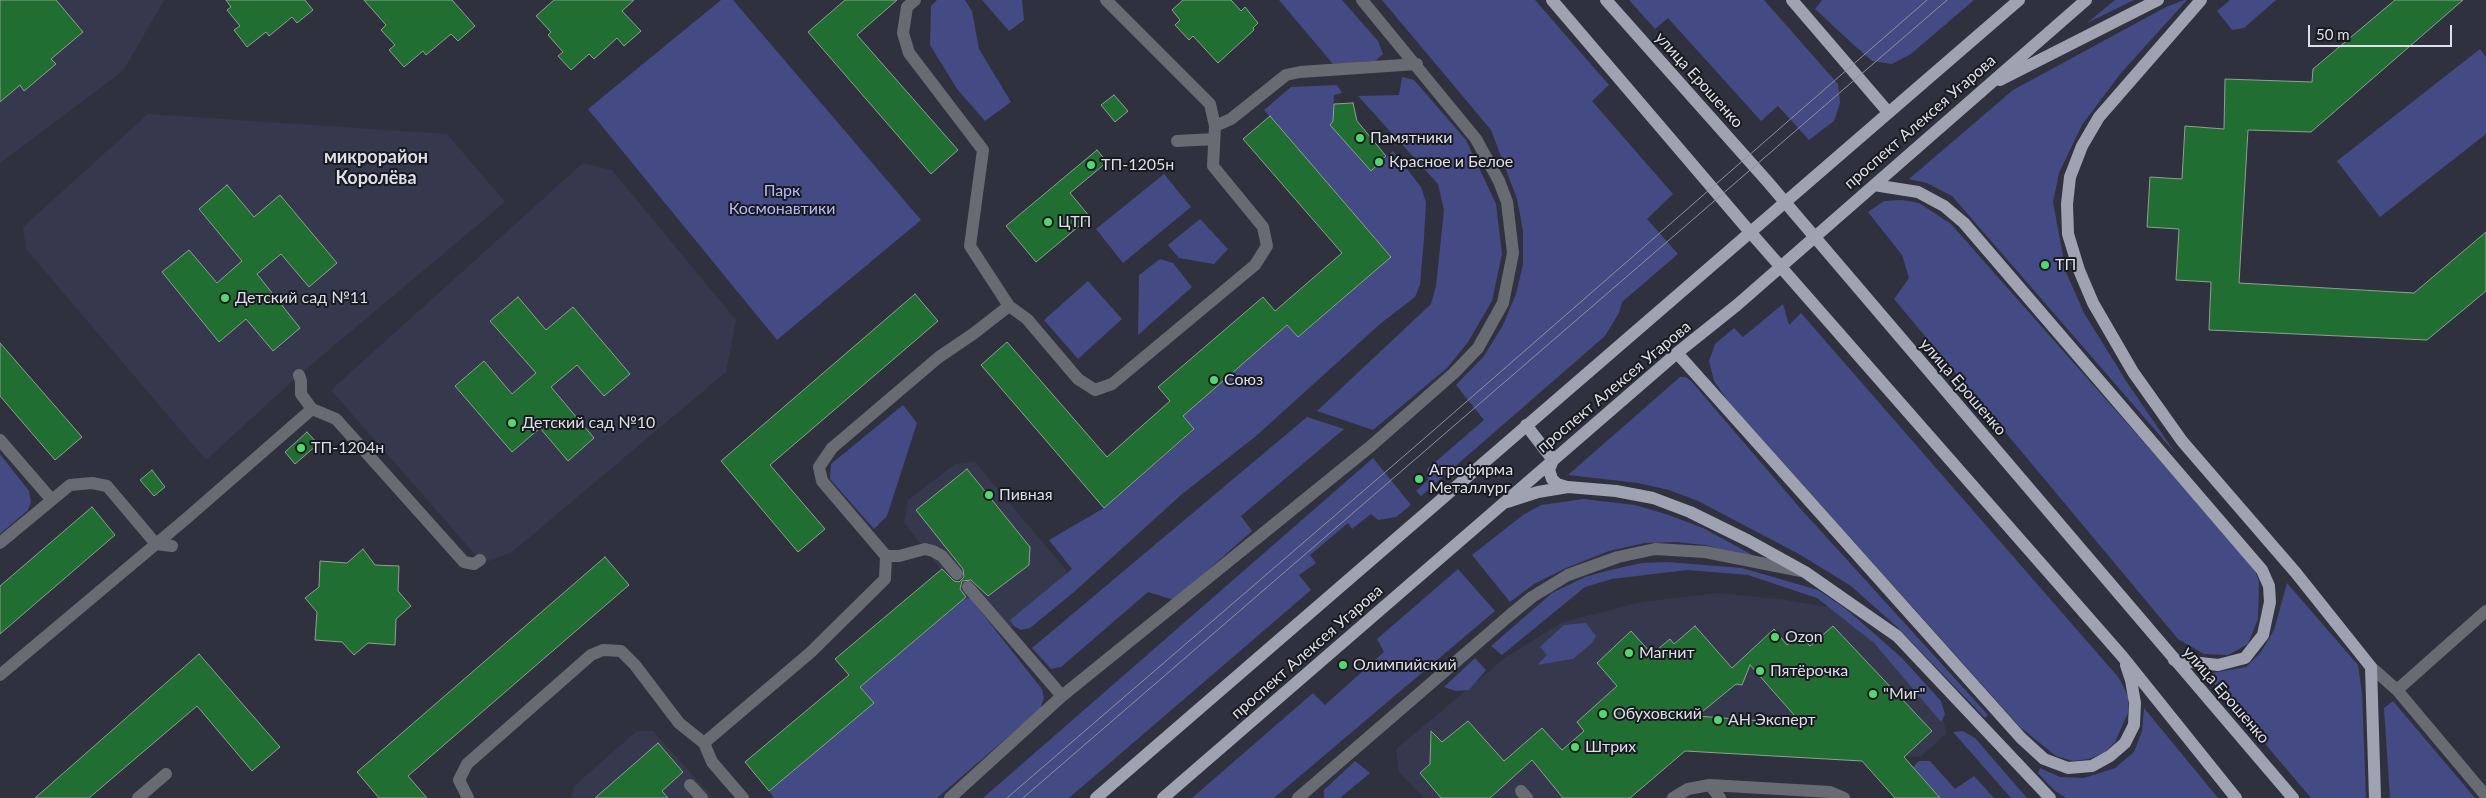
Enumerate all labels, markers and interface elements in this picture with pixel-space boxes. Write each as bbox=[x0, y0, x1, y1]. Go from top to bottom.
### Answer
scale bar bbox=[2311, 15, 2455, 47]
text: 50 m bbox=[2316, 25, 2350, 43]
street label: улица Ерошенко bbox=[1651, 28, 1747, 132]
street label: проспект Алексея Угарова bbox=[1840, 51, 2000, 193]
place label: Памятники bbox=[1370, 128, 1452, 148]
marker: Памятники bbox=[1354, 132, 1366, 144]
district label: микрорайон Королёва bbox=[324, 146, 428, 188]
place label: Красное и Белое bbox=[1389, 152, 1513, 172]
place label: ТП-1205н bbox=[1101, 155, 1174, 175]
marker: Красное и Белое bbox=[1373, 156, 1385, 168]
marker: ТП-1205н bbox=[1085, 159, 1097, 171]
park label: Парк Космонавтики bbox=[729, 181, 835, 219]
place label: ЦТП bbox=[1058, 212, 1091, 232]
marker: ЦТП bbox=[1042, 216, 1054, 228]
place label: ТП bbox=[2055, 255, 2076, 275]
marker: ТП bbox=[2039, 259, 2051, 271]
place label: Детский сад №11 bbox=[235, 288, 368, 308]
marker: Детский сад №11 bbox=[219, 292, 231, 304]
street label: проспект Алексея Угарова bbox=[1533, 317, 1695, 457]
street label: улица Ерошенко bbox=[1916, 334, 2010, 440]
place label: Союз bbox=[1224, 370, 1263, 390]
marker: Союз bbox=[1208, 374, 1220, 386]
place label: Детский сад №10 bbox=[522, 413, 655, 433]
marker: Детский сад №10 bbox=[506, 417, 518, 429]
place label: ТП-1204н bbox=[311, 438, 384, 458]
marker: ТП-1204н bbox=[295, 442, 307, 454]
place label: Агрофирма Металлург bbox=[1429, 460, 1513, 498]
marker: Агрофирма Металлург bbox=[1413, 473, 1425, 485]
place label: Пивная bbox=[999, 485, 1053, 505]
marker: Пивная bbox=[983, 489, 995, 501]
street label: проспект Алексея Угарова bbox=[1227, 581, 1387, 723]
place label: Ozon bbox=[1785, 627, 1823, 647]
marker: Ozon bbox=[1769, 631, 1781, 643]
street label: улица Ерошенко bbox=[2179, 642, 2273, 748]
place label: Магнит bbox=[1639, 643, 1694, 663]
marker: Магнит bbox=[1623, 647, 1635, 659]
place label: Олимпийский bbox=[1353, 655, 1457, 675]
marker: Олимпийский bbox=[1337, 659, 1349, 671]
place label: Пятёрочка bbox=[1770, 661, 1848, 681]
marker: Пятёрочка bbox=[1754, 665, 1766, 677]
place label: "Миг" bbox=[1883, 684, 1925, 704]
marker: "Миг" bbox=[1867, 688, 1879, 700]
place label: Обуховский bbox=[1613, 704, 1702, 724]
marker: Обуховский bbox=[1597, 708, 1609, 720]
place label: АН Эксперт bbox=[1728, 710, 1816, 730]
marker: АН Эксперт bbox=[1712, 714, 1724, 726]
place label: Штрих bbox=[1585, 737, 1636, 757]
marker: Штрих bbox=[1569, 741, 1581, 753]

